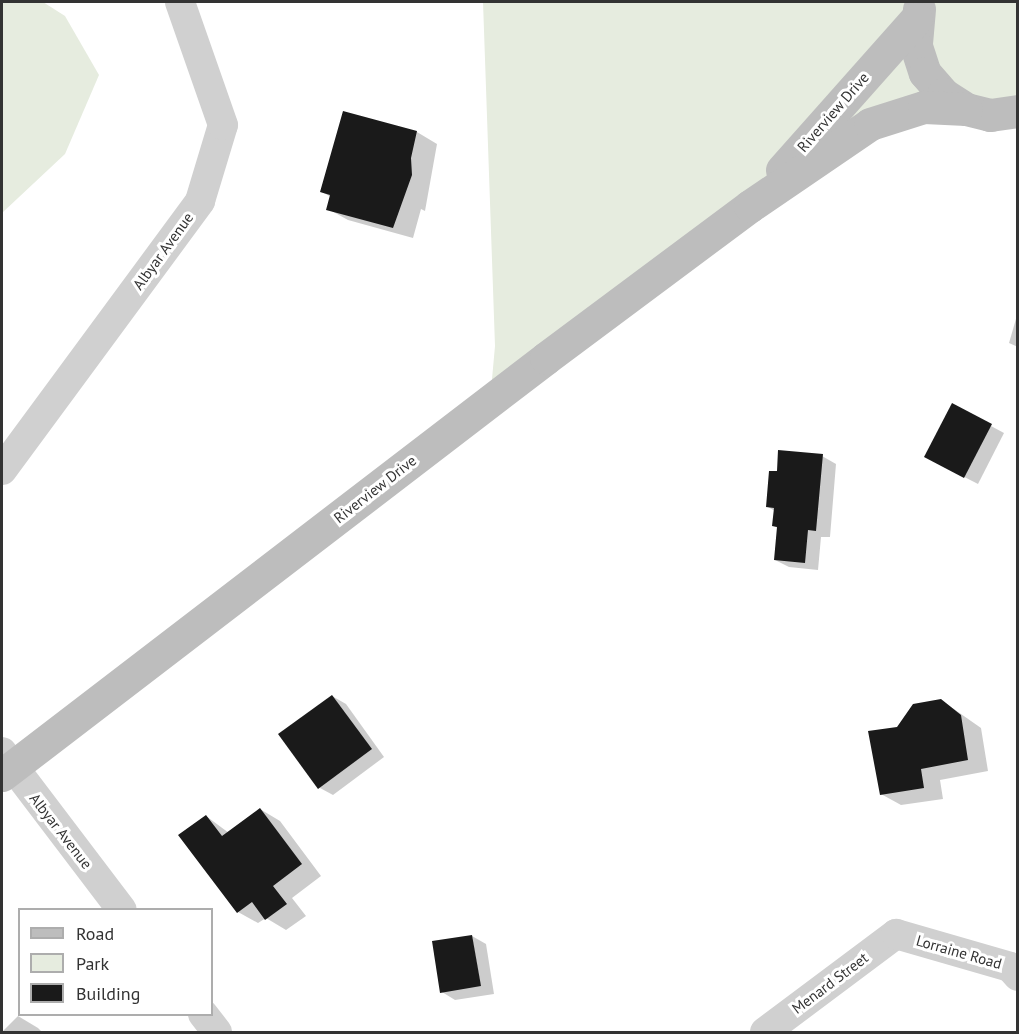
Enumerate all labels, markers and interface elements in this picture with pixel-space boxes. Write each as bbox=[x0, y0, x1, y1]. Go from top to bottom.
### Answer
street label: Riverview Drive bbox=[793, 68, 873, 156]
street label: Albyar Avenue bbox=[129, 209, 197, 293]
street label: Riverview Drive bbox=[330, 451, 420, 527]
street label: Albyar Avenue bbox=[26, 789, 96, 873]
legend bbox=[18, 908, 213, 1016]
text: Road bbox=[76, 922, 114, 945]
street label: Lorraine Road bbox=[914, 931, 1004, 973]
street label: Menard Street bbox=[788, 949, 872, 1017]
text: Park bbox=[76, 952, 109, 975]
text: Building bbox=[76, 982, 140, 1005]

